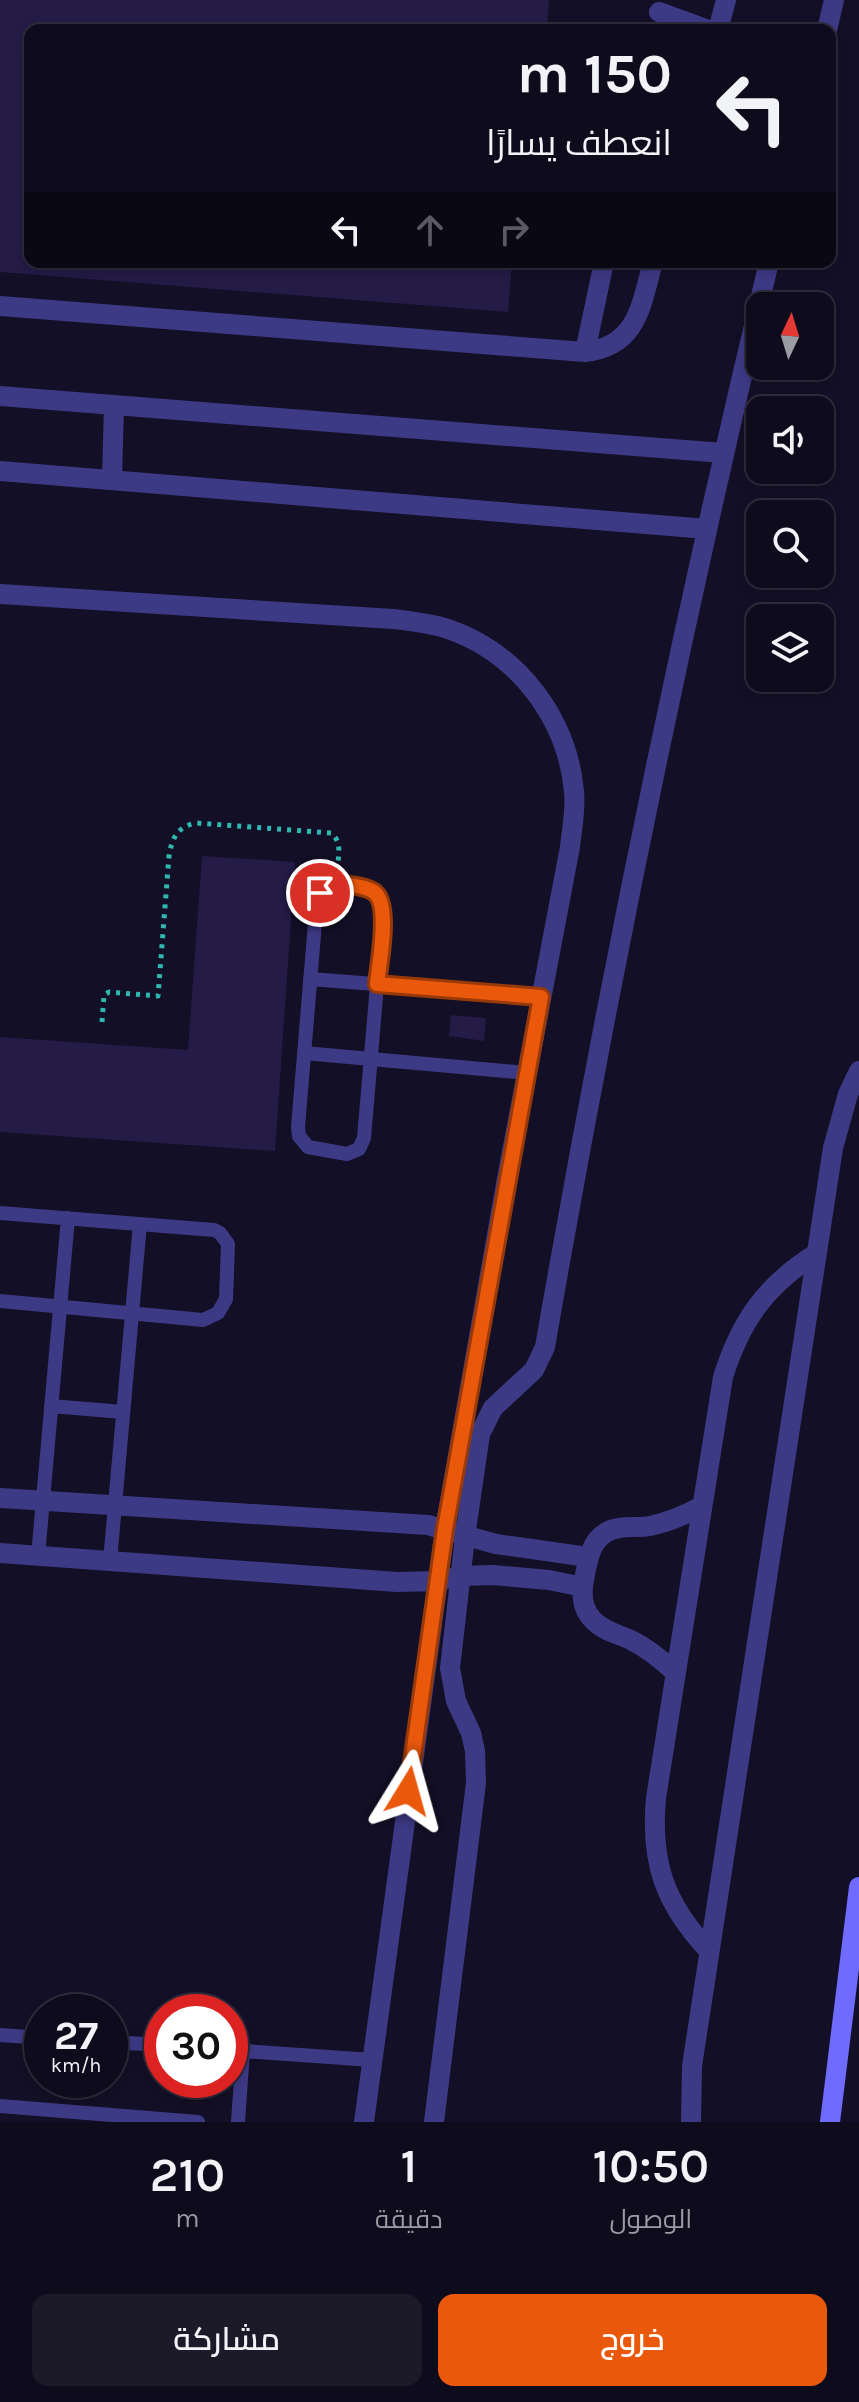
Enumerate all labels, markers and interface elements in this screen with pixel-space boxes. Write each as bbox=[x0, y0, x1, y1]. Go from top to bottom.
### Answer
text: 150 m bbox=[517, 41, 672, 106]
icon: left bbox=[700, 56, 804, 160]
text: انعطف يسارًا bbox=[486, 122, 672, 164]
icon: left bbox=[324, 208, 368, 252]
icon: ahead bbox=[408, 208, 452, 252]
icon: right bbox=[492, 208, 536, 252]
north arrow bbox=[746, 292, 834, 380]
map controls bbox=[746, 292, 834, 692]
button: sound bbox=[746, 396, 834, 484]
button: search bbox=[746, 500, 834, 588]
button: layers bbox=[746, 604, 834, 692]
pin bbox=[286, 859, 354, 927]
icon: arrive bbox=[298, 871, 342, 915]
position arrow bbox=[366, 1749, 450, 1833]
speed limit sign: 30 bbox=[144, 1994, 248, 2098]
text: 27 bbox=[54, 2012, 98, 2059]
text: km/h bbox=[51, 2054, 101, 2077]
text: 1 bbox=[400, 2138, 417, 2194]
text: 10:50 bbox=[593, 2138, 709, 2194]
text: 210 bbox=[150, 2147, 225, 2203]
text: m bbox=[175, 2203, 200, 2234]
text: دقيقة bbox=[375, 2204, 443, 2235]
text: الوصول bbox=[609, 2204, 692, 2235]
button: مشاركة bbox=[32, 2294, 422, 2386]
button: خروج bbox=[438, 2294, 827, 2386]

